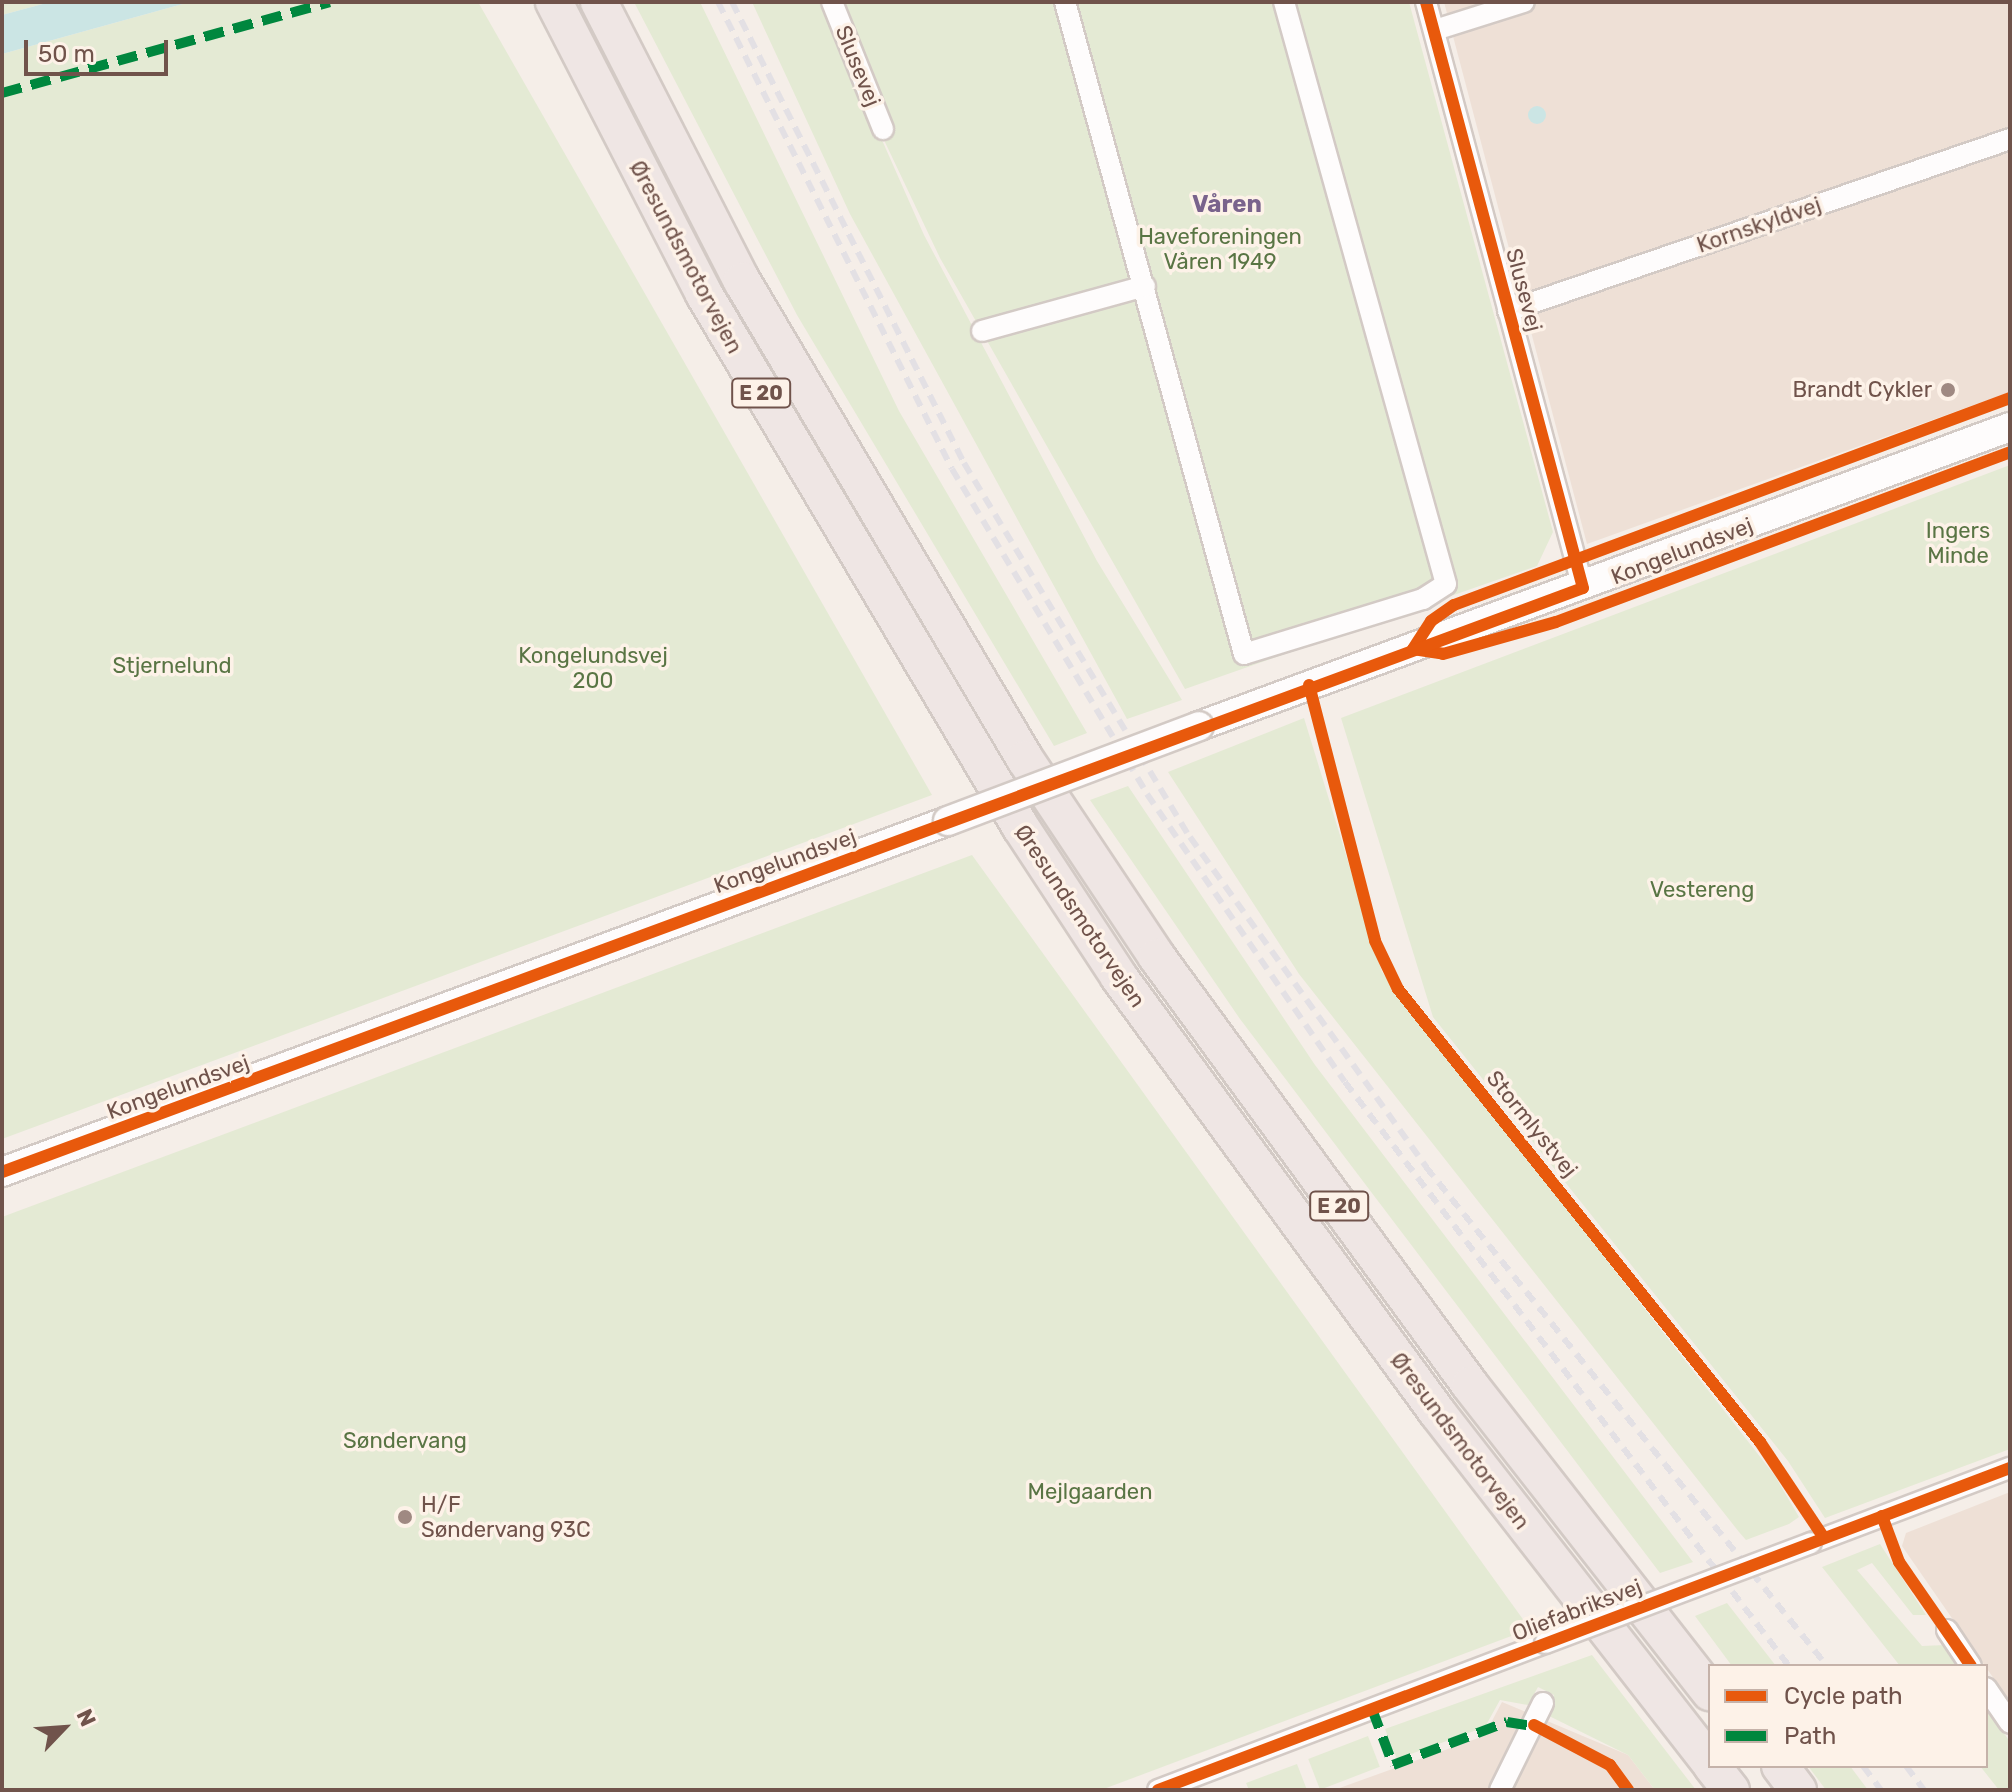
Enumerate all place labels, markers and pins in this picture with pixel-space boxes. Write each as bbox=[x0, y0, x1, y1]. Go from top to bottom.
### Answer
place label: Brandt Cykler bbox=[1792, 377, 1932, 403]
marker: Brandt Cykler bbox=[1939, 381, 1957, 399]
place label: H/F Søndervang 93C bbox=[421, 1491, 591, 1542]
marker: H/F Søndervang 93C bbox=[396, 1508, 414, 1526]

